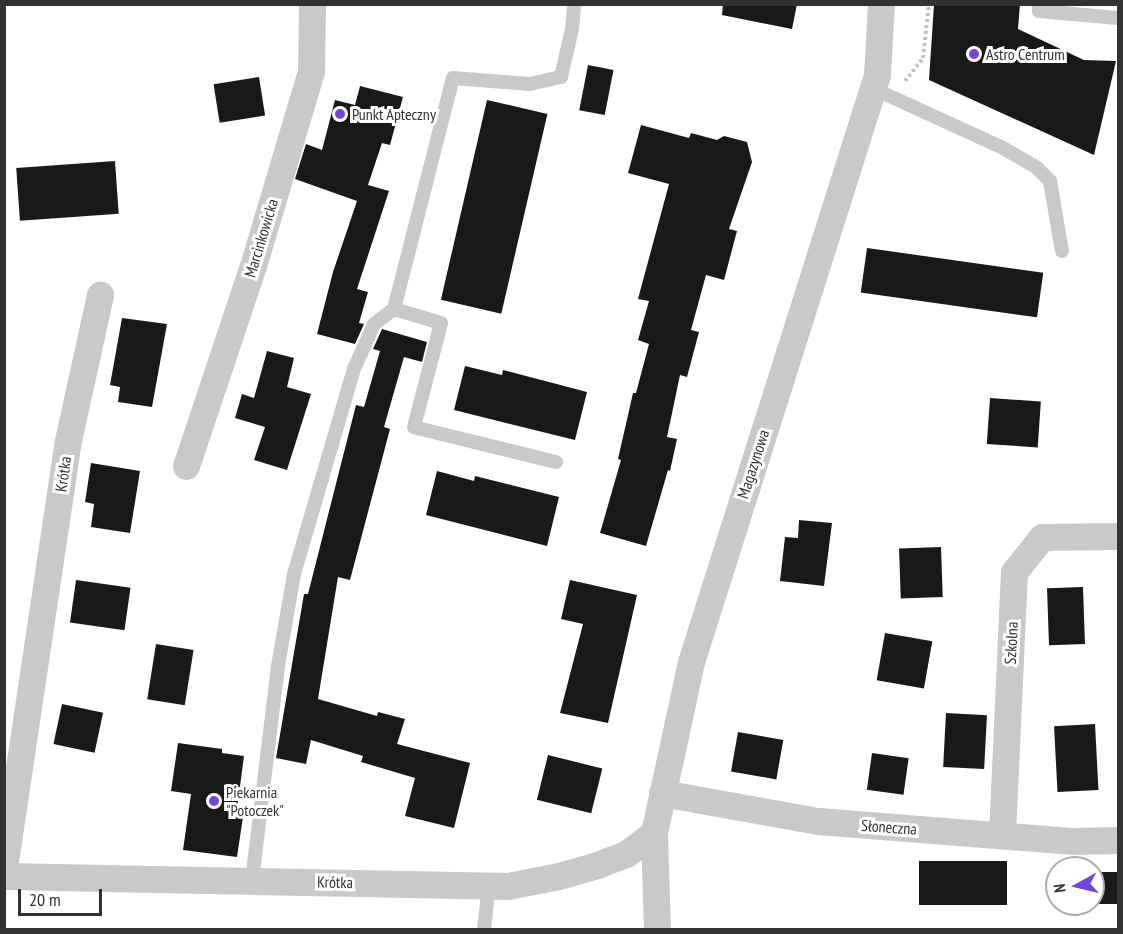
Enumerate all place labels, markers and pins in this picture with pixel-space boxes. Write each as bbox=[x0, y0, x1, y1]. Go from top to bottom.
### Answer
place label: Astro Centrum bbox=[986, 44, 1065, 64]
marker: Astro Centrum bbox=[967, 47, 981, 61]
place label: Punkt Apteczny bbox=[352, 104, 436, 124]
marker: Punkt Apteczny bbox=[333, 107, 347, 121]
place label: Piekarnia "Potoczek" bbox=[226, 782, 284, 820]
marker: Piekarnia "Potoczek" bbox=[207, 794, 221, 808]

